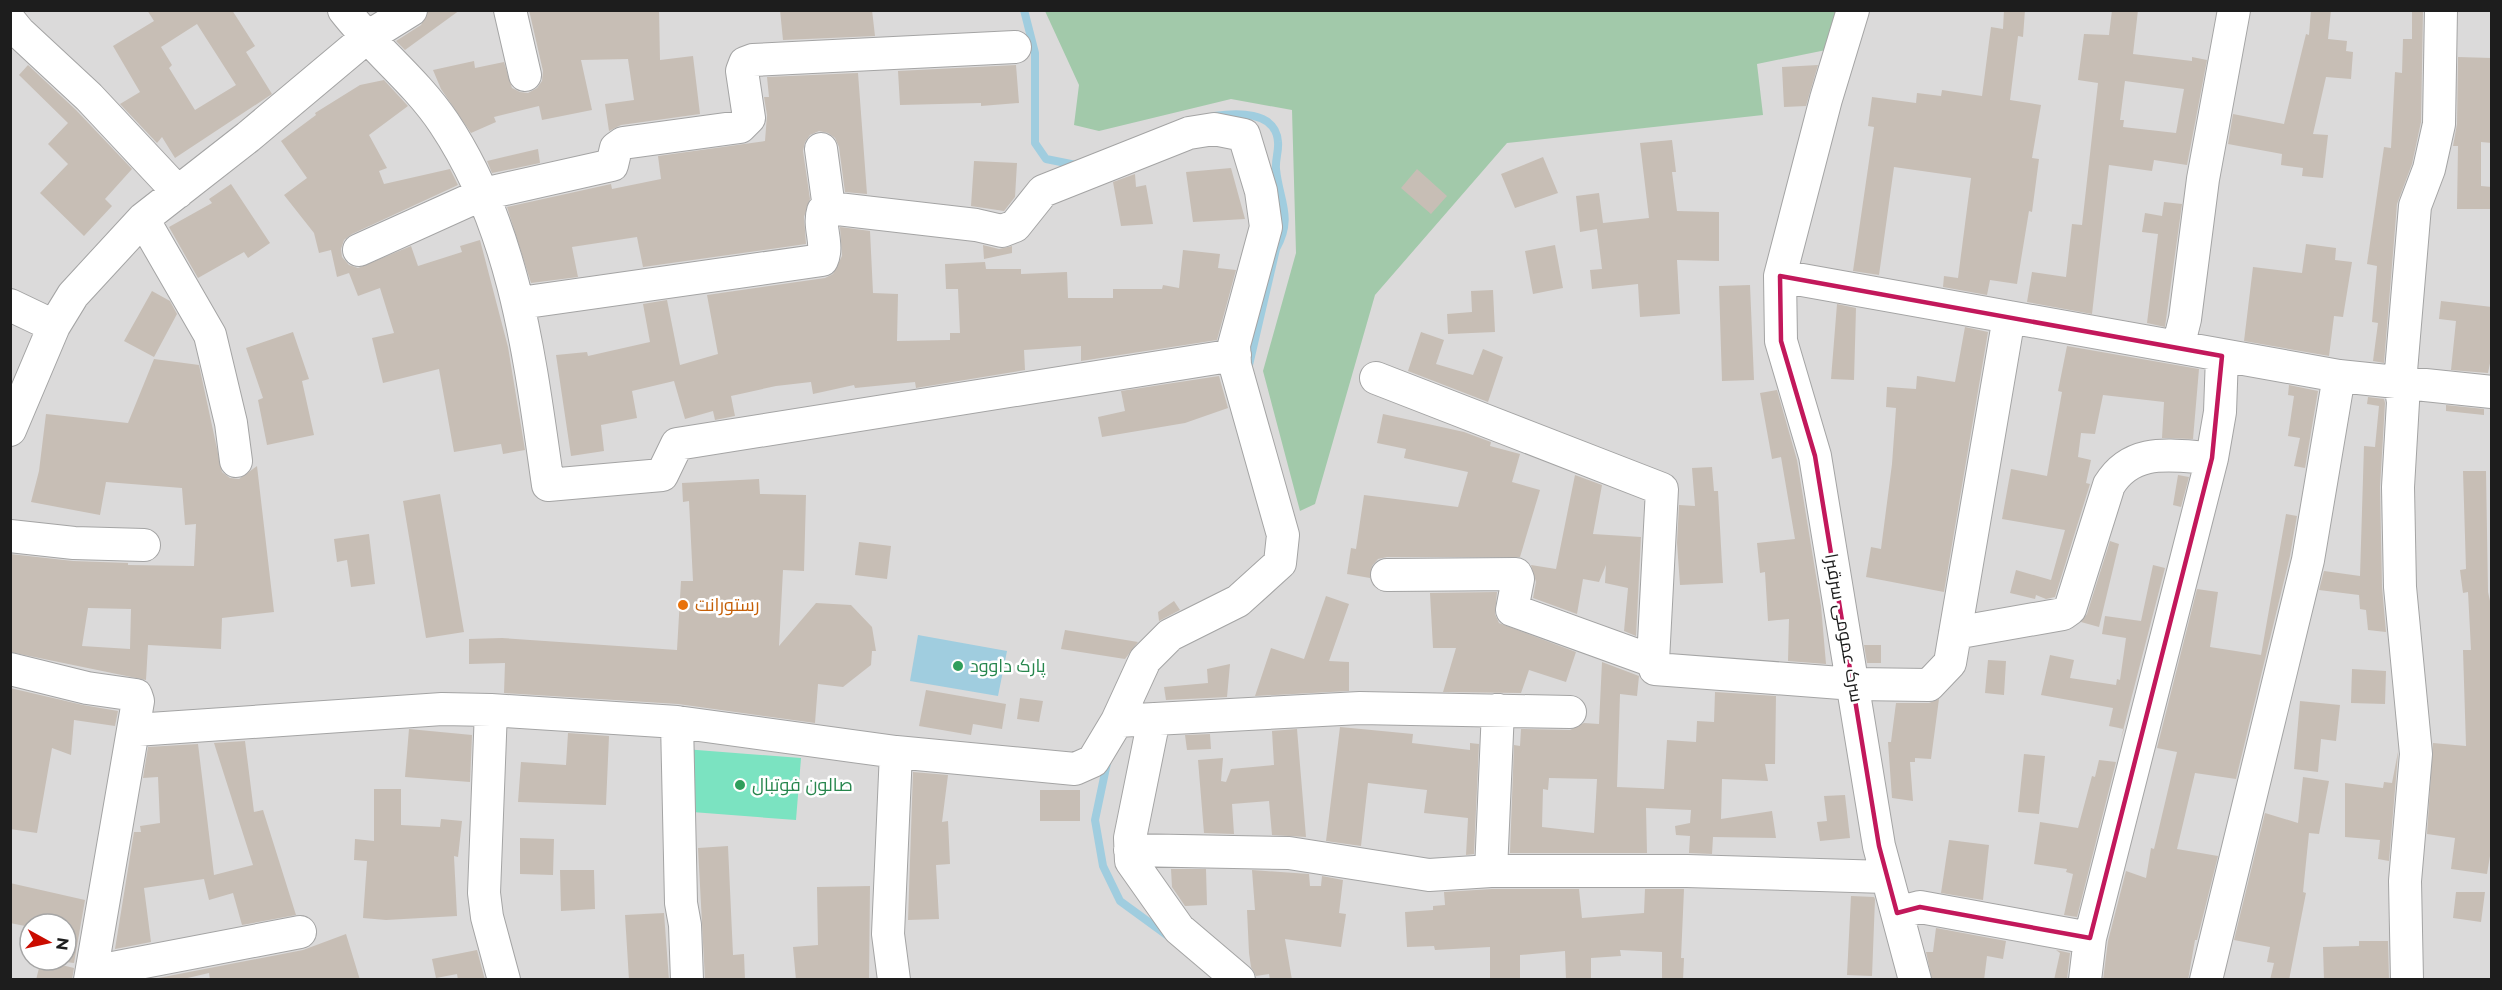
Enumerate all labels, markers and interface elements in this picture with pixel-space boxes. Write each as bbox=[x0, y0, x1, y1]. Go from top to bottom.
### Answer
street label: سرک عمومی سرقبرا bbox=[1820, 552, 1868, 704]
place label: رستورانت bbox=[695, 594, 759, 616]
marker: رستورانت bbox=[676, 598, 690, 612]
place label: پارک داوود bbox=[970, 655, 1046, 678]
marker: پارک داوود bbox=[951, 659, 965, 673]
place label: صالون فوتبال bbox=[752, 774, 853, 796]
marker: صالون فوتبال bbox=[733, 778, 747, 792]
north arrow bbox=[18, 912, 78, 972]
text: N bbox=[52, 936, 73, 952]

